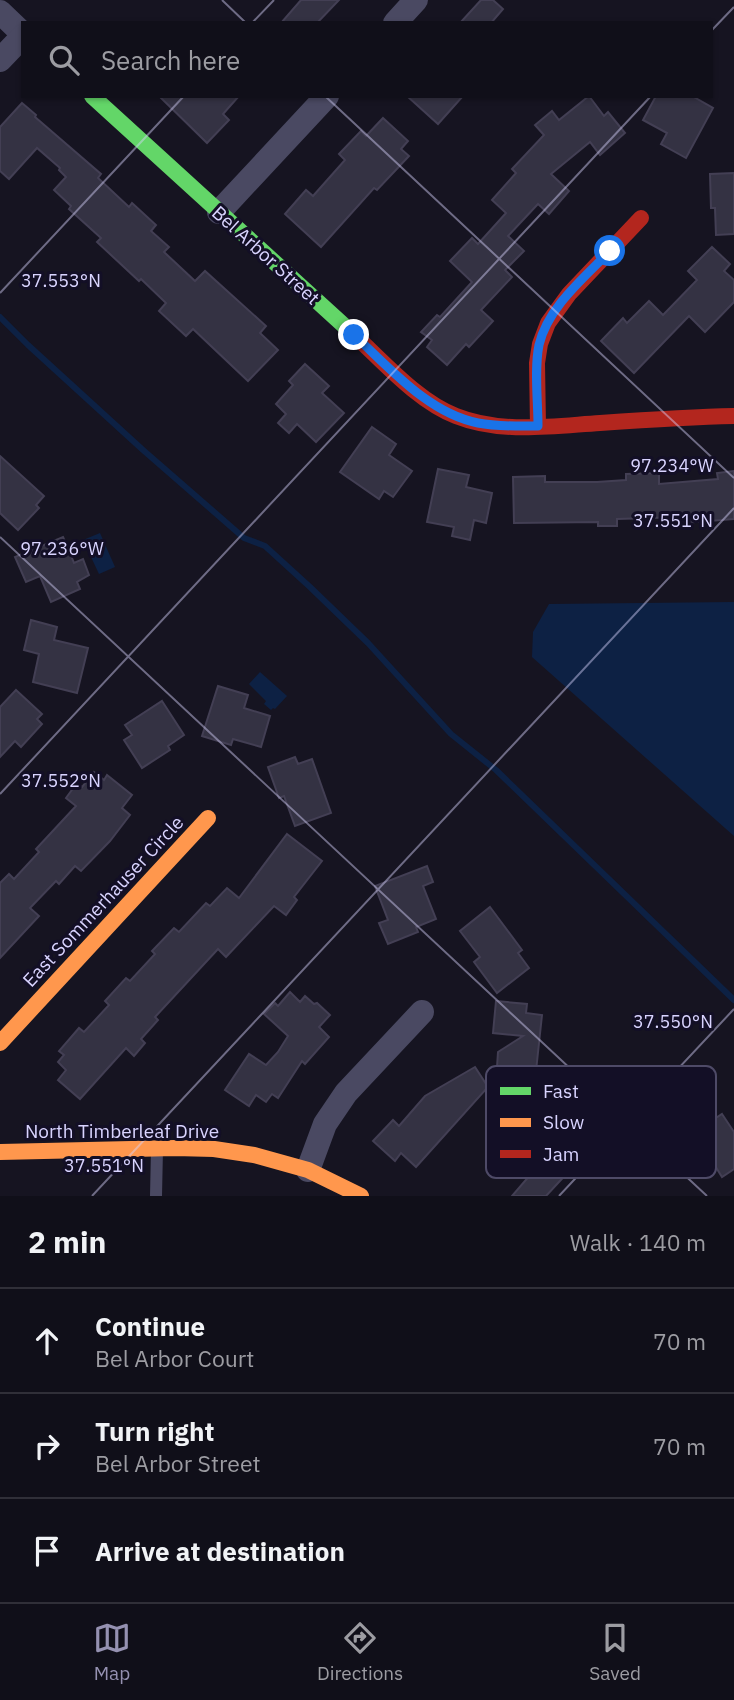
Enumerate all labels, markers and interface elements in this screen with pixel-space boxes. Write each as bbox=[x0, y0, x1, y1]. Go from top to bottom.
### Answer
search box bbox=[21, 21, 713, 98]
icon: search bbox=[45, 41, 83, 79]
text: Search here bbox=[101, 43, 240, 77]
street label: Bel Arbor Street bbox=[207, 200, 325, 310]
route start bbox=[594, 235, 625, 266]
text: 37.553°N bbox=[21, 269, 101, 292]
route end bbox=[338, 319, 369, 350]
text: 97.234°W bbox=[630, 454, 714, 477]
text: 37.551°N bbox=[633, 509, 713, 532]
text: 97.236°W bbox=[20, 537, 104, 560]
text: 37.552°N bbox=[21, 769, 101, 792]
street label: East Sommerhauser Circle bbox=[17, 810, 189, 992]
text: 37.550°N bbox=[633, 1010, 713, 1033]
legend bbox=[486, 1066, 716, 1178]
text: Fast bbox=[543, 1079, 579, 1103]
text: Slow bbox=[543, 1110, 584, 1134]
street label: North Timberleaf Drive bbox=[25, 1119, 219, 1143]
text: Jam bbox=[543, 1142, 579, 1166]
text: 37.551°N bbox=[64, 1154, 144, 1177]
text: 2 min bbox=[28, 1222, 106, 1261]
text: Walk · 140 m bbox=[570, 1227, 706, 1257]
text: Continue bbox=[95, 1309, 205, 1343]
icon: ahead bbox=[28, 1322, 66, 1360]
text: 70 m bbox=[653, 1326, 706, 1356]
text: Bel Arbor Court bbox=[95, 1343, 254, 1373]
text: Turn right bbox=[95, 1414, 214, 1448]
icon: right bbox=[28, 1427, 66, 1465]
text: 70 m bbox=[653, 1431, 706, 1461]
text: Bel Arbor Street bbox=[95, 1448, 261, 1478]
icon: arrive bbox=[28, 1532, 66, 1570]
text: Arrive at destination bbox=[95, 1534, 345, 1568]
tab: Map bbox=[93, 1619, 131, 1685]
tab: Directions bbox=[317, 1619, 403, 1685]
tab: Saved bbox=[589, 1619, 641, 1685]

